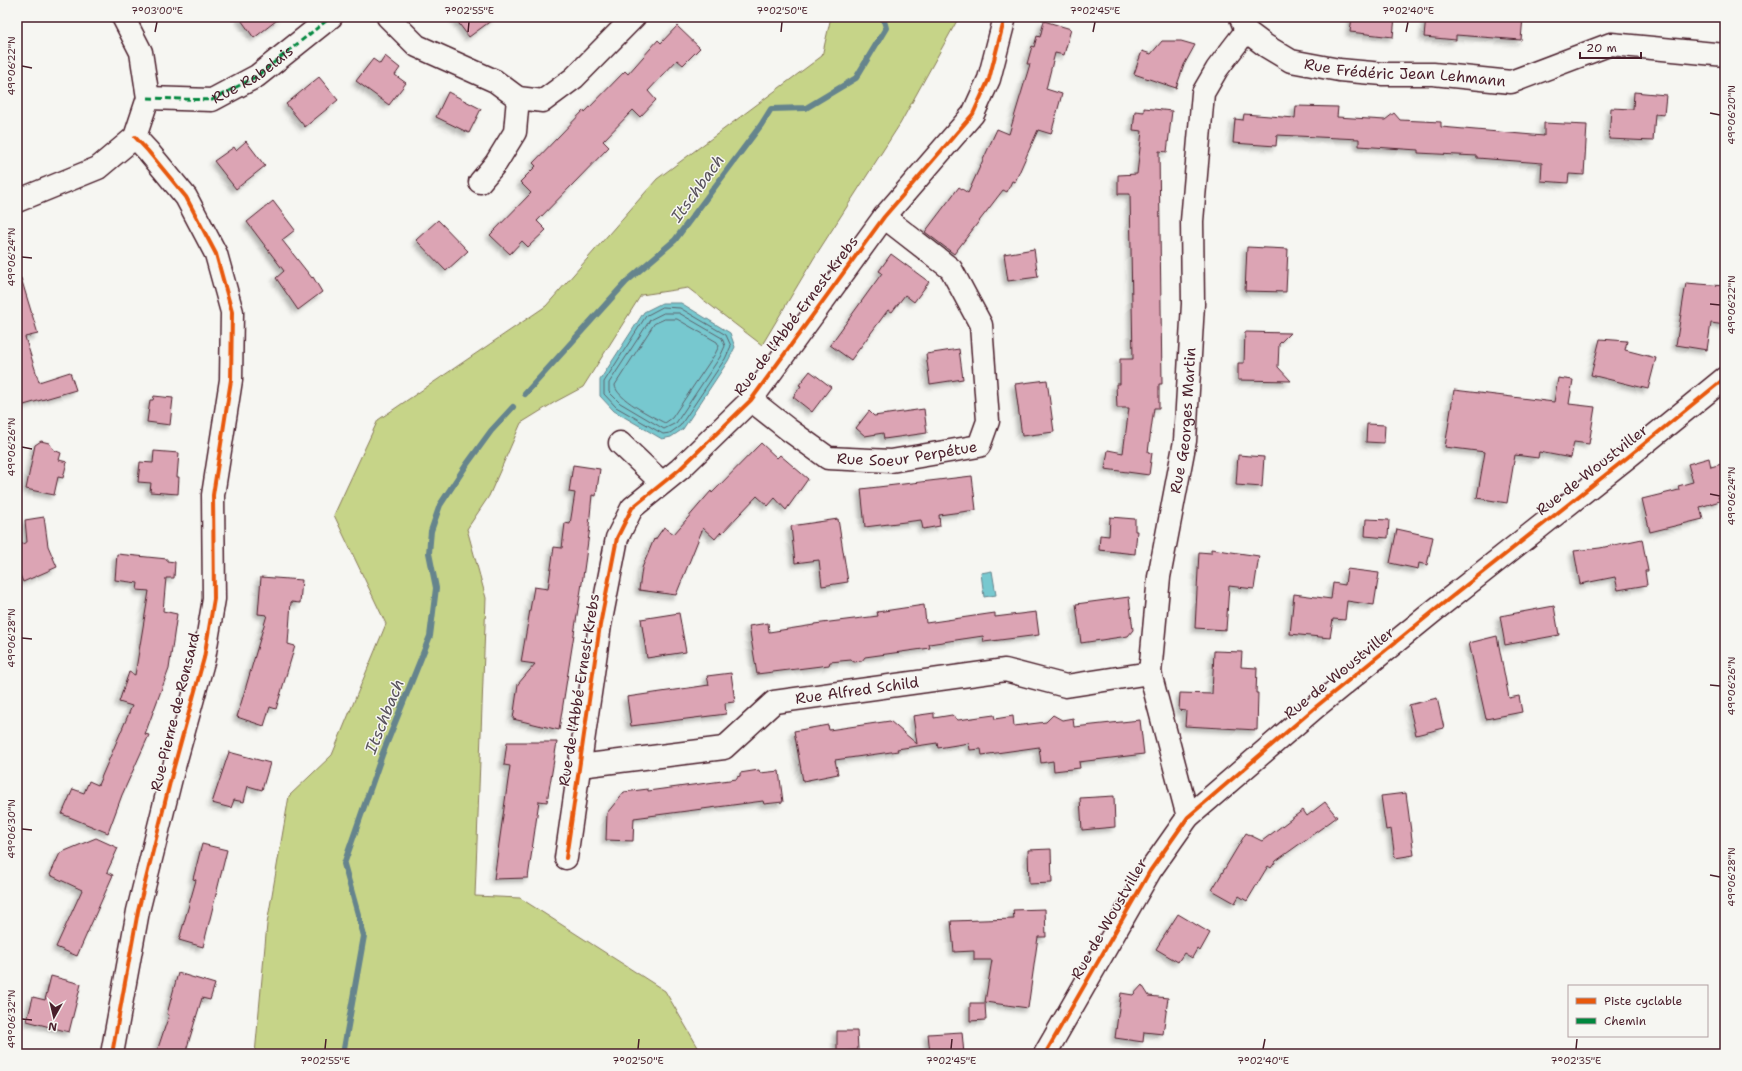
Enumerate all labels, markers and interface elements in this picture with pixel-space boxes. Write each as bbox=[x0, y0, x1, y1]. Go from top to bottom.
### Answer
text: 7°03'00"E bbox=[131, 4, 183, 17]
text: 7°02'55"E bbox=[444, 4, 494, 17]
text: 7°02'50"E bbox=[756, 4, 808, 17]
text: 7°02'45"E bbox=[1070, 4, 1120, 17]
text: 7°02'40"E bbox=[1382, 4, 1434, 17]
scale bar bbox=[1580, 34, 1641, 60]
text: 49°06'22"N bbox=[5, 36, 18, 96]
text: 20 m bbox=[1586, 40, 1617, 56]
street label: Rue Rabelais bbox=[208, 41, 298, 108]
street label: Rue Frédéric Jean Lehmann bbox=[1303, 54, 1507, 91]
text: 49°06'20"N bbox=[1725, 85, 1738, 145]
water label: Itschbach bbox=[665, 150, 729, 227]
text: 49°06'24"N bbox=[5, 227, 18, 287]
street label: Rue de l'Abbé Ernest Krebs bbox=[729, 232, 863, 400]
text: 49°06'22"N bbox=[1725, 275, 1738, 335]
street label: Rue Georges Martin bbox=[1165, 347, 1200, 495]
text: 49°06'26"N bbox=[5, 418, 18, 476]
street label: Rue de Woustviller bbox=[1532, 420, 1652, 520]
street label: Rue Soeur Perpétue bbox=[836, 436, 979, 471]
text: 49°06'24"N bbox=[1725, 466, 1738, 526]
street label: Rue de l'Abbé Ernest Krebs bbox=[554, 592, 604, 788]
text: 49°06'28"N bbox=[5, 608, 18, 668]
street label: Rue de Woustviller bbox=[1280, 622, 1398, 724]
street label: Rue Pierre de Ronsard bbox=[146, 630, 205, 793]
text: 49°06'26"N bbox=[1725, 657, 1738, 715]
street label: Rue Alfred Schild bbox=[794, 672, 921, 709]
water label: Itschbach bbox=[360, 676, 409, 758]
text: 49°06'30"N bbox=[5, 799, 18, 859]
text: 49°06'28"N bbox=[1725, 847, 1738, 907]
street label: Rue de Woustviller bbox=[1066, 855, 1152, 983]
legend bbox=[1568, 985, 1708, 1037]
text: 49°06'32"N bbox=[5, 990, 18, 1049]
text: Piste cyclable bbox=[1604, 993, 1682, 1009]
north arrow bbox=[34, 997, 74, 1037]
text: Chemin bbox=[1604, 1013, 1646, 1029]
text: N bbox=[47, 1018, 58, 1034]
text: 7°02'55"E bbox=[300, 1054, 350, 1067]
text: 7°02'50"E bbox=[612, 1054, 664, 1067]
text: 7°02'45"E bbox=[926, 1054, 976, 1067]
text: 7°02'40"E bbox=[1237, 1054, 1289, 1067]
text: 7°02'35"E bbox=[1551, 1054, 1601, 1067]

